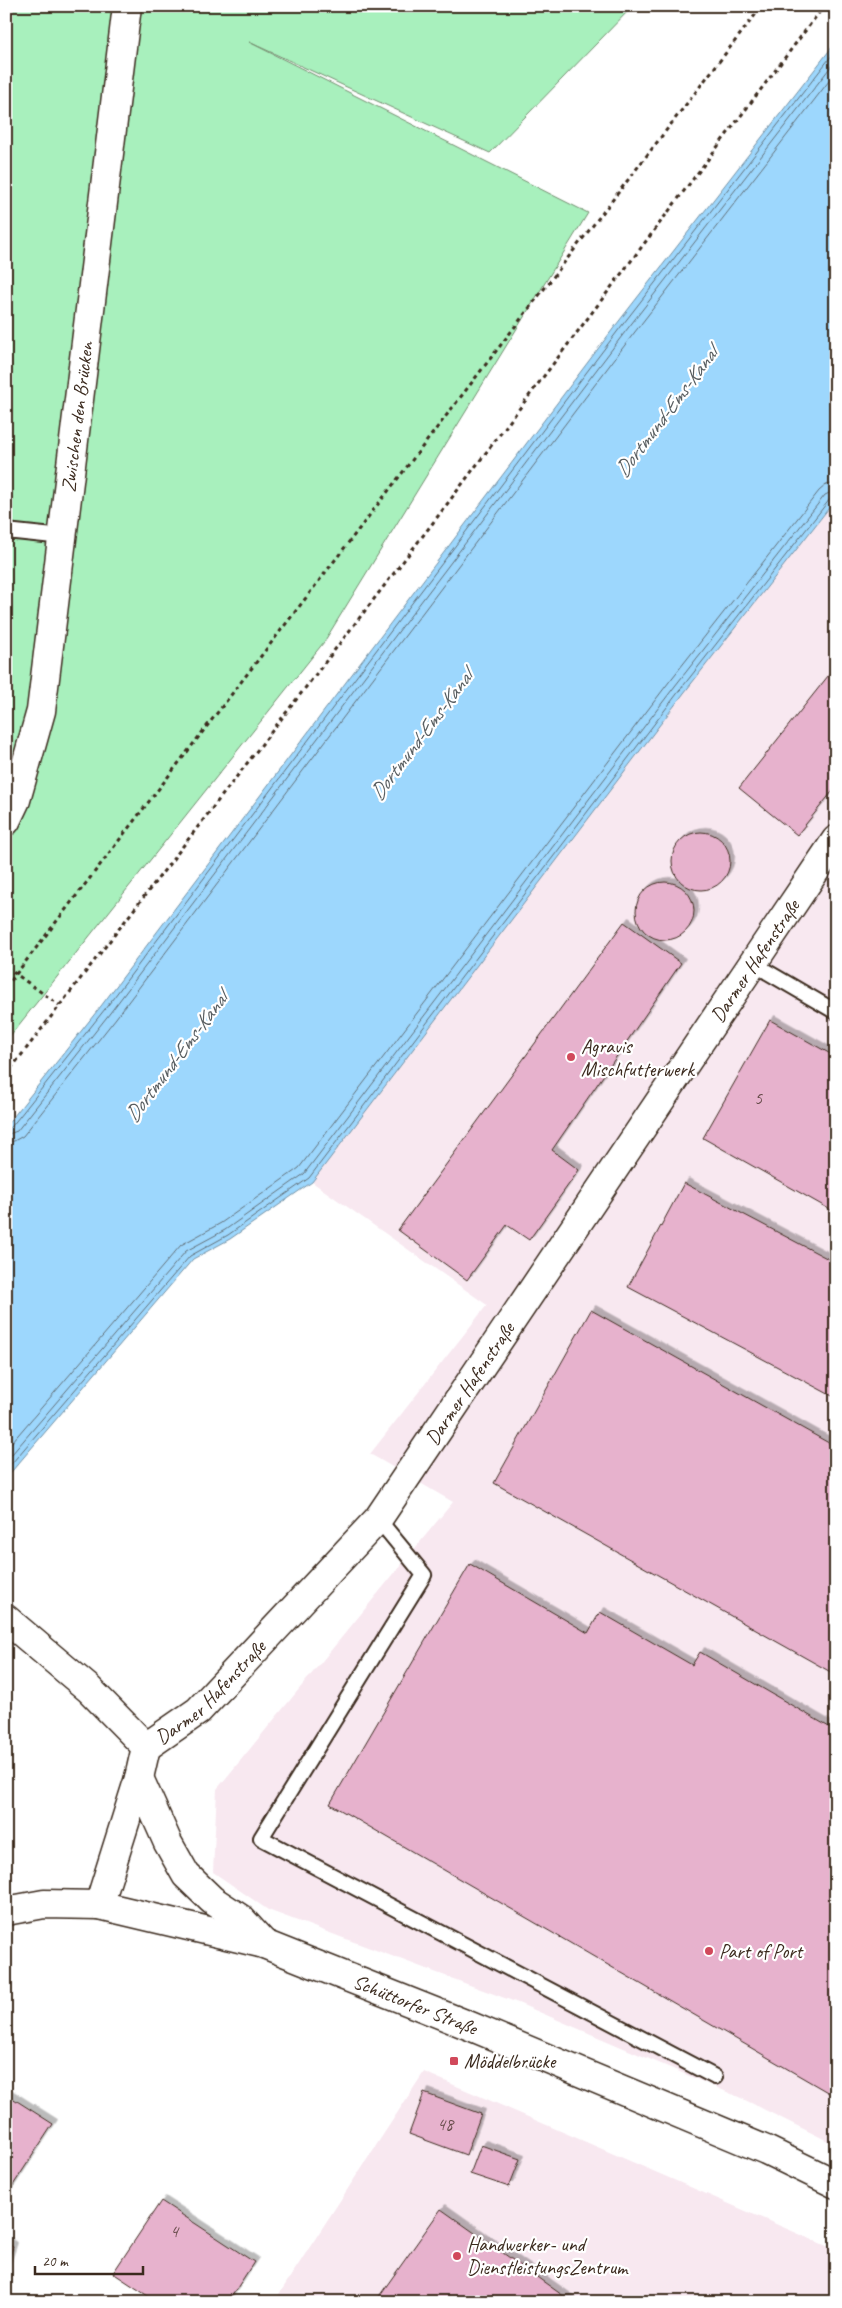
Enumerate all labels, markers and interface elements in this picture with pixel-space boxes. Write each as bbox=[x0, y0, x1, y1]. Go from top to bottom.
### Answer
water label: Dortmund-Ems-Kanal bbox=[609, 337, 727, 482]
street label: Zwischen den Brücken bbox=[55, 339, 99, 493]
water label: Dortmund-Ems-Kanal bbox=[364, 660, 482, 805]
street label: Darmer Hafenstraße bbox=[705, 893, 806, 1027]
water label: Dortmund-Ems-Kanal bbox=[119, 982, 237, 1127]
place label: Agravis Mischfutterwerk bbox=[581, 1034, 695, 1082]
marker: Agravis Mischfutterwerk bbox=[565, 1051, 577, 1063]
house number: 5 bbox=[754, 1087, 763, 1109]
street label: Darmer Hafenstraße bbox=[419, 1316, 520, 1449]
street label: Darmer Hafenstraße bbox=[150, 1634, 272, 1749]
place label: Part of Port bbox=[719, 1939, 805, 1964]
marker: Part of Port bbox=[703, 1945, 715, 1957]
street label: Schüttorfer Straße bbox=[350, 1968, 482, 2041]
place label: Möddelbrücke bbox=[464, 2049, 557, 2074]
marker: Möddelbrücke bbox=[448, 2055, 460, 2067]
house number: 48 bbox=[437, 2113, 455, 2135]
house number: 4 bbox=[170, 2220, 180, 2242]
place label: Handwerker- und DienstleistungsZentrum bbox=[467, 2232, 629, 2280]
scale bar bbox=[35, 2243, 142, 2275]
marker: Handwerker- und DienstleistungsZentrum bbox=[451, 2250, 463, 2262]
text: 20 m bbox=[42, 2252, 69, 2271]

